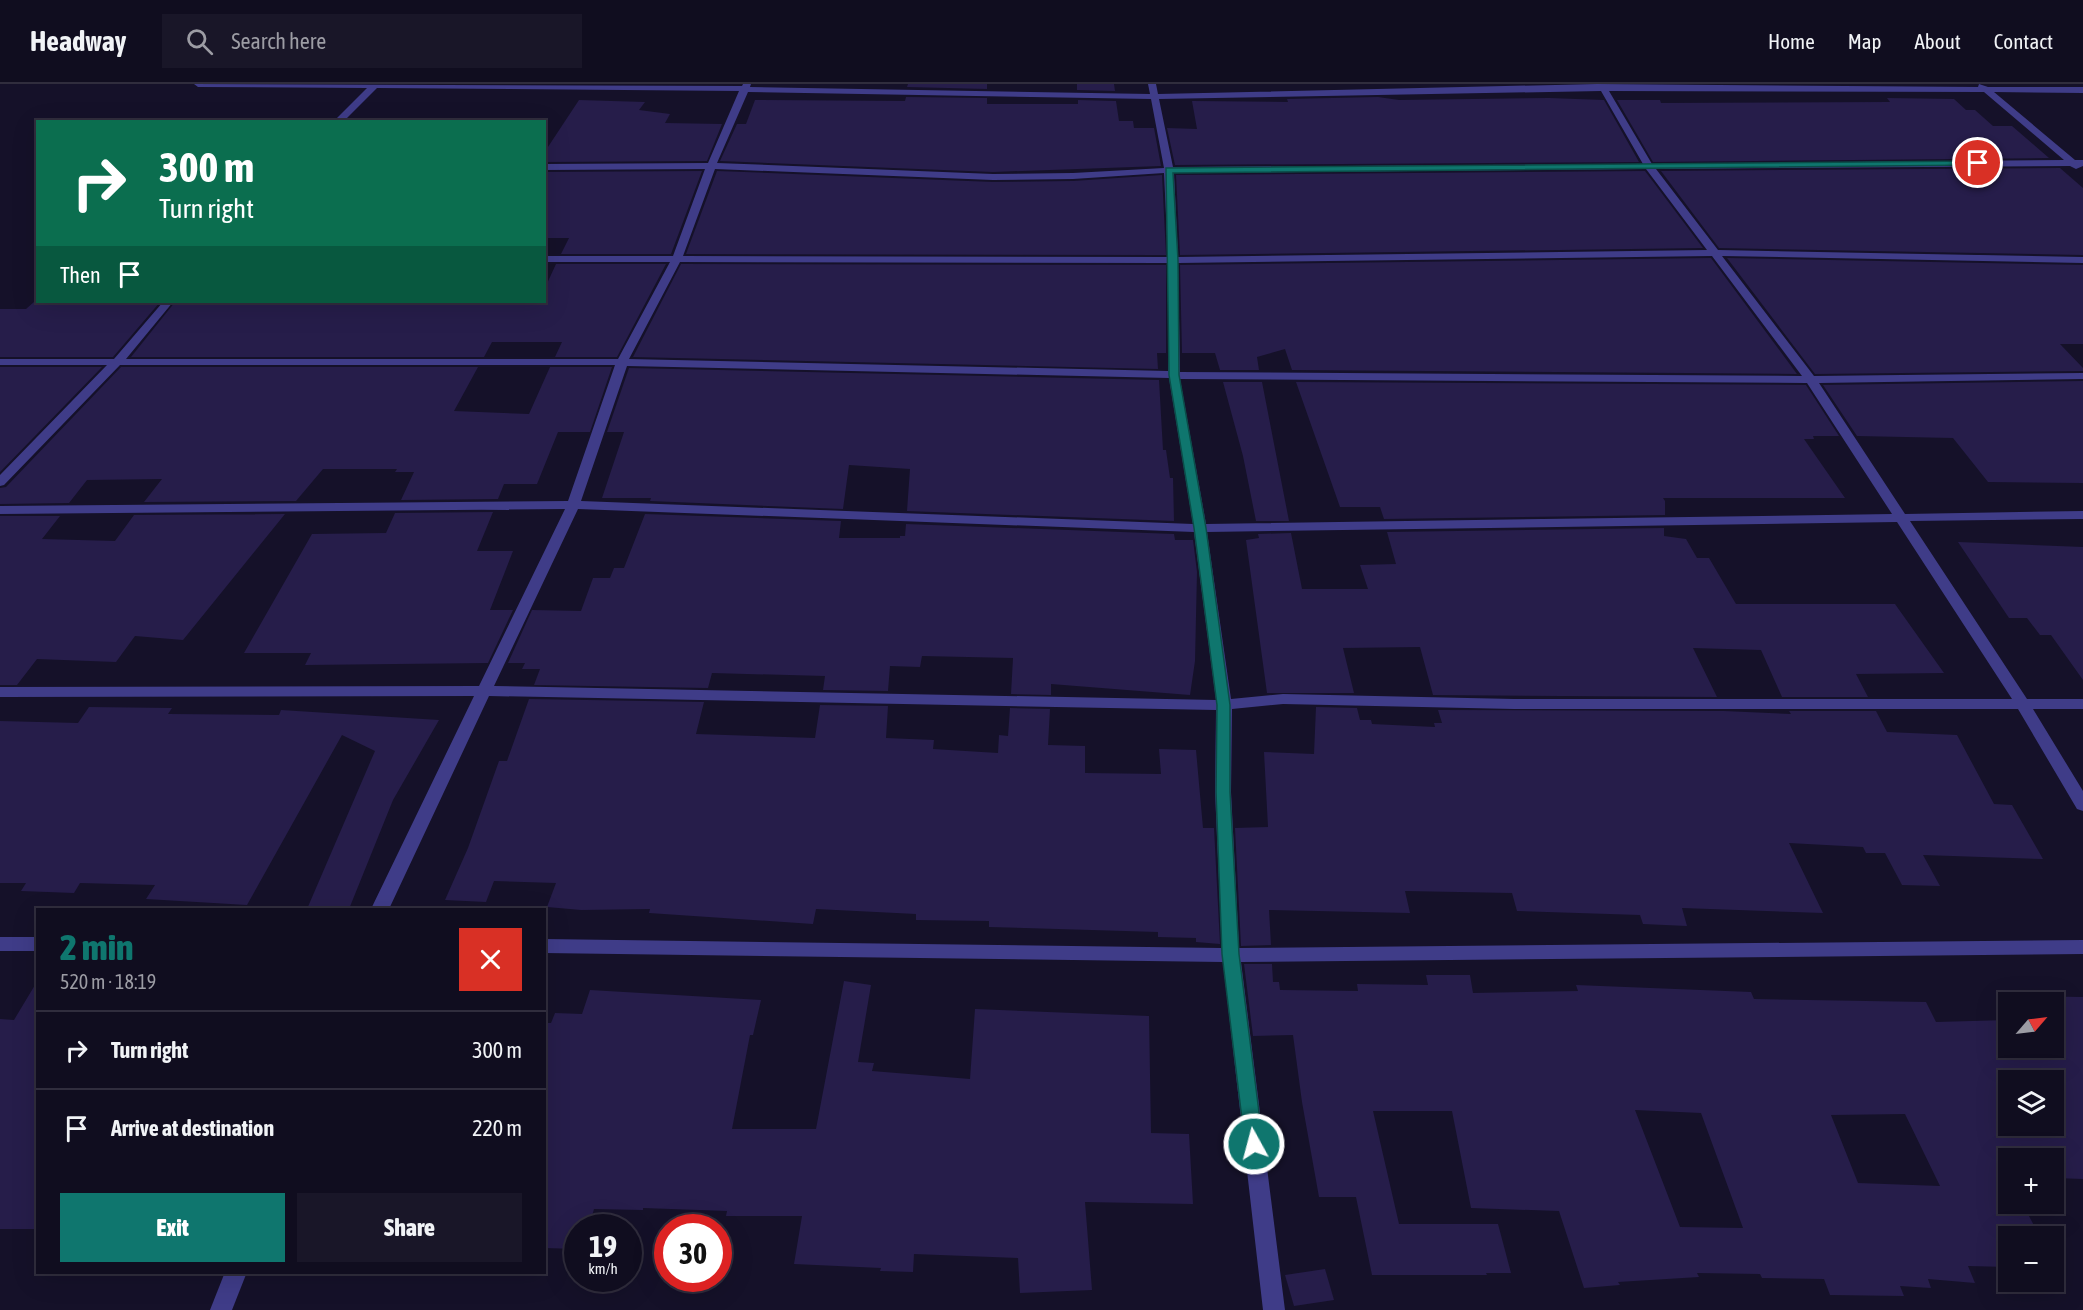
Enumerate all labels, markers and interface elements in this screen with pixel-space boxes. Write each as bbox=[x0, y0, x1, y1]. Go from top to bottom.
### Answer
search box bbox=[162, 14, 582, 68]
text: Headway bbox=[30, 25, 126, 57]
icon: search bbox=[183, 25, 216, 58]
text: Search here bbox=[231, 28, 326, 54]
text: Home bbox=[1768, 29, 1815, 53]
text: Map bbox=[1848, 29, 1882, 53]
text: About bbox=[1915, 29, 1961, 53]
text: Contact bbox=[1994, 29, 2053, 53]
pin bbox=[1952, 137, 2003, 188]
text: 300 m bbox=[159, 143, 254, 191]
icon: right bbox=[60, 144, 138, 222]
icon: arrive bbox=[1961, 146, 1994, 179]
text: Turn right bbox=[159, 193, 254, 224]
icon: arrive bbox=[113, 258, 146, 291]
text: Then bbox=[60, 262, 101, 288]
text: 2 min bbox=[60, 926, 134, 968]
button: close bbox=[459, 928, 522, 991]
text: 520 m · 18:19 bbox=[60, 970, 156, 993]
north arrow bbox=[1998, 992, 2064, 1058]
map controls bbox=[1998, 992, 2064, 1292]
icon: right bbox=[60, 1034, 93, 1067]
text: Turn right bbox=[111, 1037, 188, 1063]
text: 300 m bbox=[472, 1037, 522, 1063]
button: layers bbox=[1998, 1070, 2064, 1136]
icon: arrive bbox=[60, 1112, 93, 1145]
position arrow bbox=[1222, 1112, 1286, 1176]
text: Arrive at destination bbox=[111, 1115, 274, 1141]
text: 220 m bbox=[472, 1115, 522, 1141]
button: + bbox=[1998, 1148, 2064, 1214]
button: Exit bbox=[60, 1193, 285, 1262]
button: Share bbox=[297, 1193, 522, 1262]
speed limit sign: 30 bbox=[654, 1214, 732, 1292]
button: − bbox=[1998, 1226, 2064, 1292]
text: 19 bbox=[589, 1229, 617, 1263]
text: km/h bbox=[588, 1260, 618, 1277]

